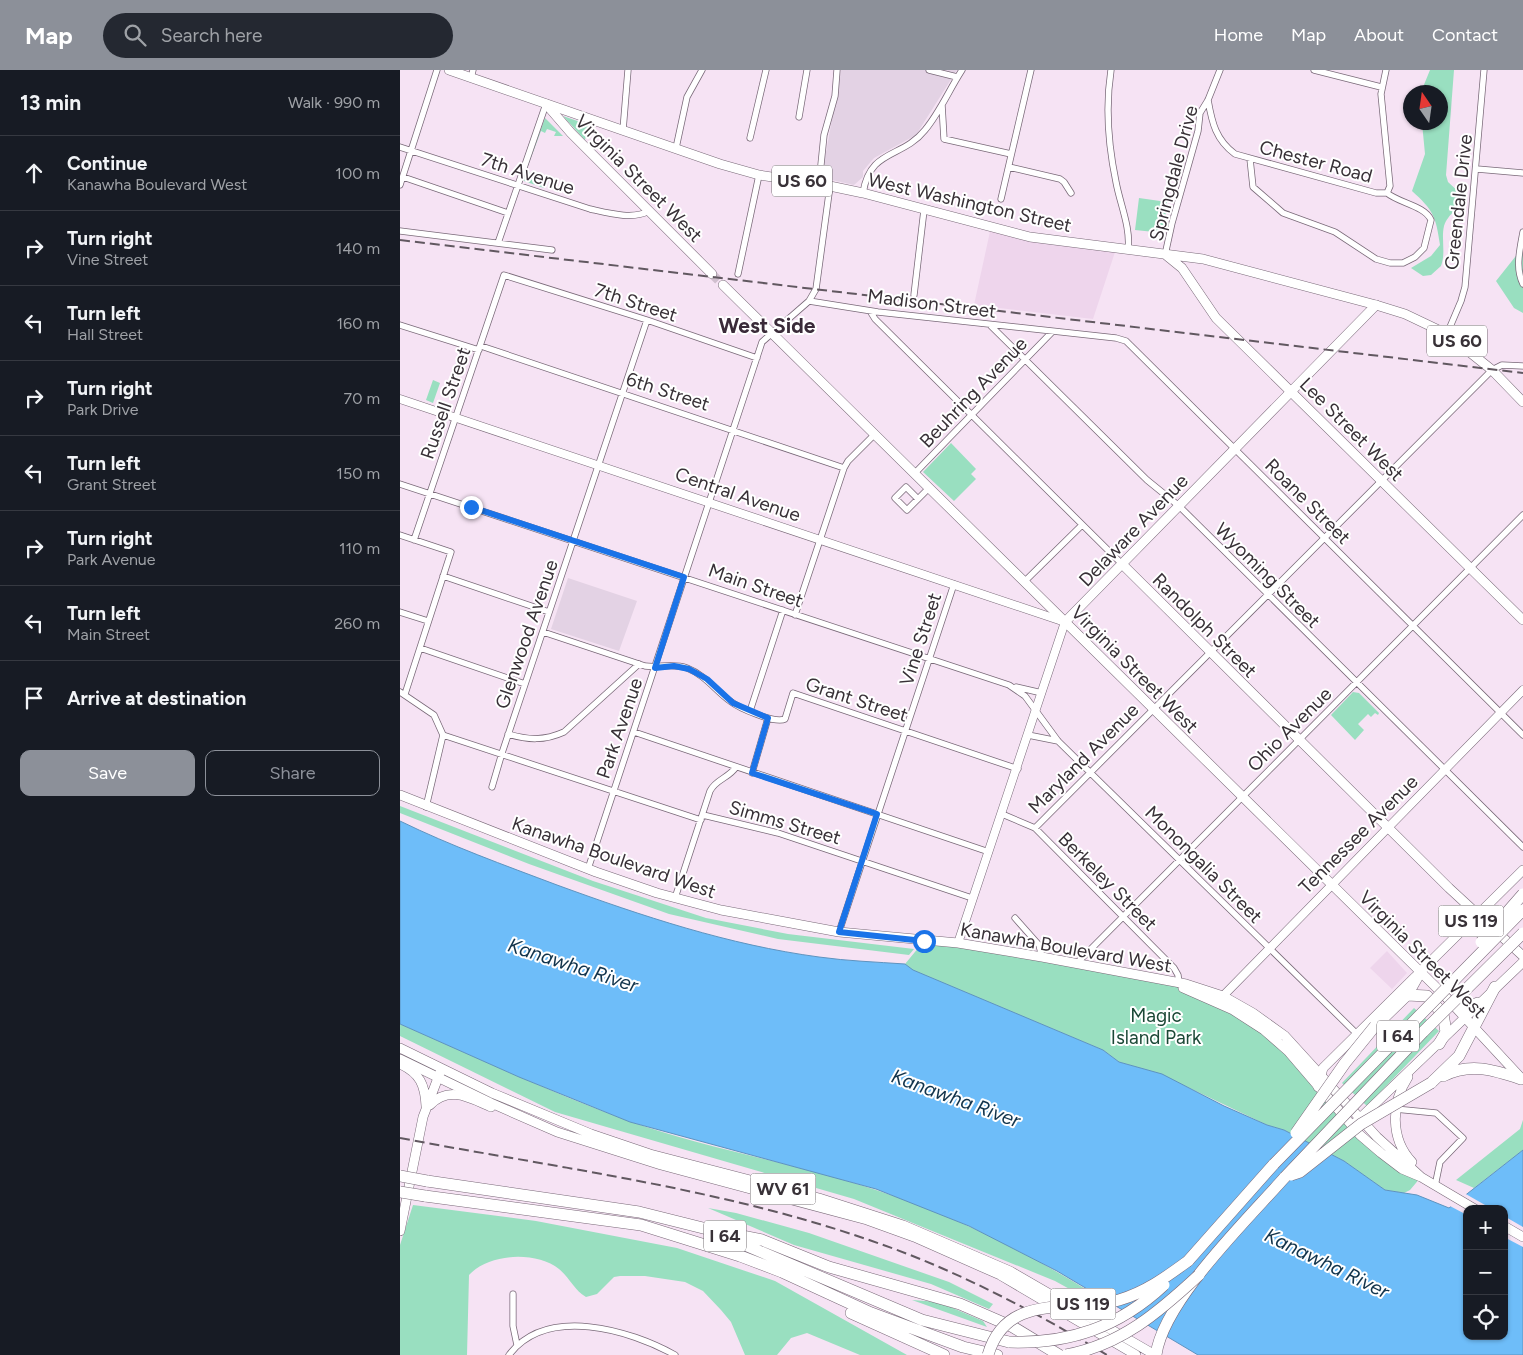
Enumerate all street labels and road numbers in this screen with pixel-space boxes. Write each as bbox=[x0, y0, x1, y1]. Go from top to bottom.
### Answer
street label: Springdale Drive bbox=[1144, 103, 1203, 243]
street label: Virginia Street West bbox=[570, 110, 707, 247]
street label: Greendale Drive bbox=[1440, 133, 1477, 271]
street label: Chester Road bbox=[1257, 135, 1375, 188]
street label: 7th Avenue bbox=[478, 148, 577, 199]
road number: US 60 bbox=[772, 165, 832, 196]
street label: West Washington Street bbox=[866, 168, 1074, 237]
street label: 7th Street bbox=[591, 278, 680, 327]
street label: Madison Street bbox=[866, 284, 998, 323]
road number: US 60 bbox=[1427, 326, 1487, 356]
street label: Beuhring Avenue bbox=[915, 332, 1032, 452]
street label: Russell Street bbox=[416, 344, 475, 462]
street label: 6th Street bbox=[623, 367, 713, 416]
street label: Lee Street West bbox=[1295, 373, 1408, 486]
street label: Roane Street bbox=[1260, 454, 1355, 549]
street label: Central Avenue bbox=[672, 462, 804, 527]
street label: Delaware Avenue bbox=[1074, 469, 1193, 591]
street label: Wyoming Street bbox=[1210, 518, 1325, 633]
street label: Glenwood Avenue bbox=[490, 557, 563, 712]
street label: Main Street bbox=[705, 559, 806, 612]
street label: Randolph Street bbox=[1148, 568, 1262, 682]
street label: Vine Street bbox=[895, 590, 946, 689]
street label: Virginia Street West bbox=[1066, 601, 1203, 738]
street label: Grant Street bbox=[803, 672, 911, 727]
street label: Park Avenue bbox=[591, 675, 647, 782]
street label: Ohio Avenue bbox=[1242, 682, 1336, 776]
street label: Maryland Avenue bbox=[1023, 698, 1143, 818]
street label: Tennessee Avenue bbox=[1294, 770, 1423, 899]
street label: Simms Street bbox=[726, 796, 843, 849]
street label: Monongalia Street bbox=[1140, 801, 1267, 928]
street label: Kanawha Boulevard West bbox=[509, 812, 719, 903]
street label: Berkeley Street bbox=[1054, 827, 1162, 935]
street label: Virginia Street West bbox=[1354, 886, 1491, 1023]
road number: US 119 bbox=[1438, 906, 1504, 936]
street label: Kanawha Boulevard West bbox=[958, 918, 1173, 977]
road number: I 64 bbox=[1377, 1020, 1419, 1051]
road number: WV 61 bbox=[750, 1174, 816, 1204]
road number: I 64 bbox=[704, 1220, 746, 1252]
road number: US 119 bbox=[1050, 1288, 1116, 1320]

